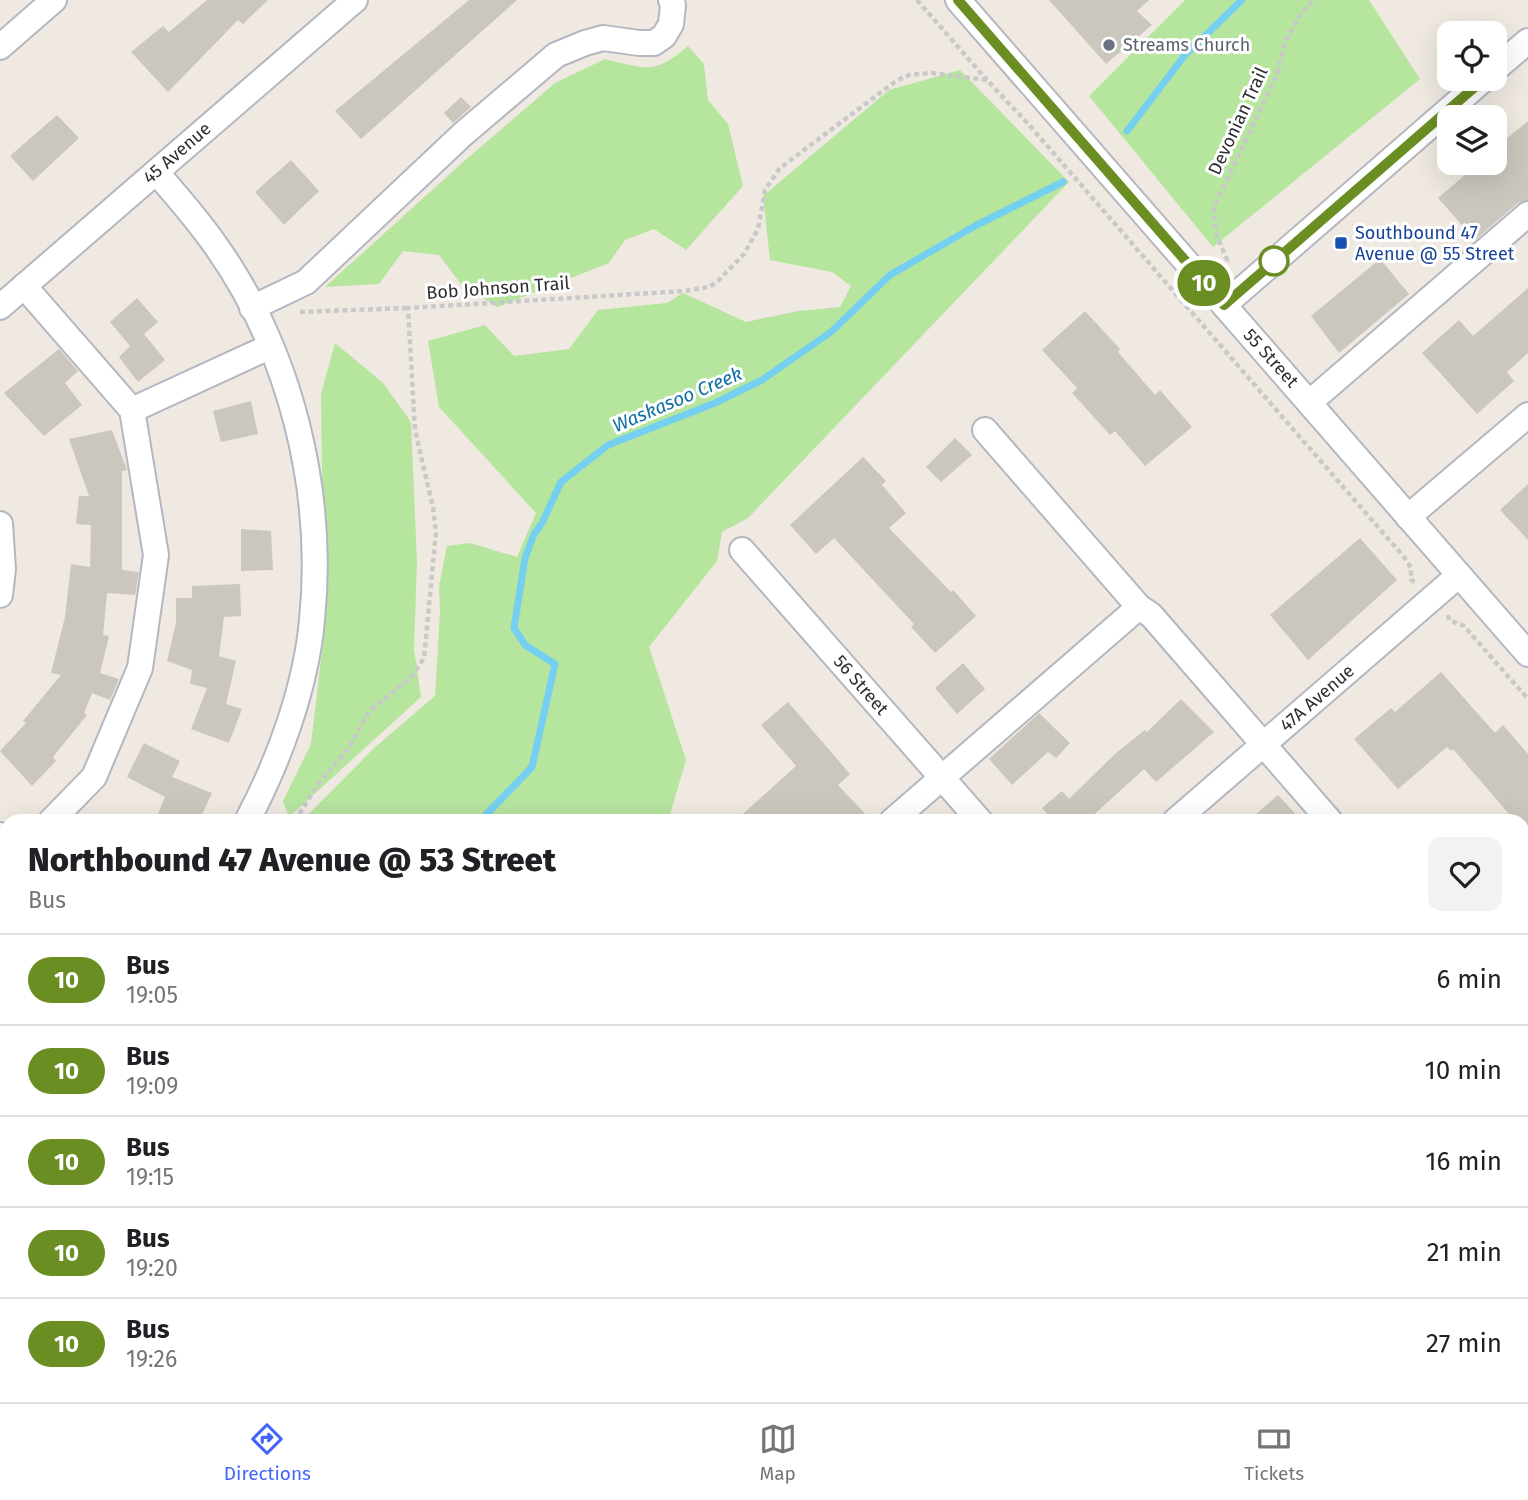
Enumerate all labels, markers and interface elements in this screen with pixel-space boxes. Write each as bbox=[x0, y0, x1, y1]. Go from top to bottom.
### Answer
map controls bbox=[1437, 21, 1507, 175]
button: locate bbox=[1437, 21, 1507, 91]
place label: Streams Church bbox=[1123, 34, 1250, 56]
marker: Streams Church bbox=[1101, 37, 1117, 53]
street label: Devonian Trail bbox=[1203, 64, 1273, 178]
button: layers bbox=[1437, 105, 1507, 175]
street label: 45 Avenue bbox=[138, 117, 216, 189]
place label: Southbound 47 Avenue @ 55 Street bbox=[1355, 222, 1515, 265]
marker: Southbound 47 Avenue @ 55 Street bbox=[1333, 235, 1349, 251]
unlabelled marker bbox=[1259, 246, 1289, 276]
line badge: 10 bbox=[1172, 260, 1236, 306]
text: 10 bbox=[1191, 269, 1217, 297]
street label: Bob Johnson Trail bbox=[426, 272, 570, 304]
street label: 55 Street bbox=[1239, 324, 1303, 392]
water label: Waskasoo Creek bbox=[609, 362, 745, 437]
street label: 56 Street bbox=[829, 651, 893, 720]
street label: 47A Avenue bbox=[1275, 660, 1359, 736]
button: heart bbox=[1428, 837, 1502, 911]
text: Northbound 47 Avenue @ 53 Street bbox=[28, 840, 556, 880]
text: Bus bbox=[28, 886, 66, 914]
text: Bus bbox=[126, 950, 169, 981]
text: 6 min bbox=[1436, 964, 1502, 995]
text: 10 bbox=[54, 966, 79, 994]
text: 19:05 bbox=[126, 981, 178, 1009]
text: Bus bbox=[126, 1041, 169, 1072]
text: 10 min bbox=[1424, 1055, 1502, 1086]
text: 10 bbox=[54, 1057, 79, 1085]
text: 19:09 bbox=[126, 1072, 178, 1100]
text: Bus bbox=[126, 1132, 169, 1163]
text: 16 min bbox=[1425, 1146, 1502, 1177]
text: 10 bbox=[54, 1148, 79, 1176]
text: 19:15 bbox=[126, 1163, 174, 1191]
text: Bus bbox=[126, 1223, 169, 1254]
text: 21 min bbox=[1427, 1237, 1502, 1268]
text: 10 bbox=[54, 1239, 79, 1267]
text: 19:20 bbox=[126, 1254, 178, 1282]
text: Bus bbox=[126, 1314, 169, 1345]
text: 27 min bbox=[1426, 1328, 1502, 1359]
text: 10 bbox=[54, 1330, 79, 1358]
text: 19:26 bbox=[126, 1345, 177, 1373]
tab: Directions bbox=[224, 1420, 311, 1485]
tab: Map bbox=[759, 1420, 797, 1485]
tab: Tickets bbox=[1244, 1420, 1304, 1485]

